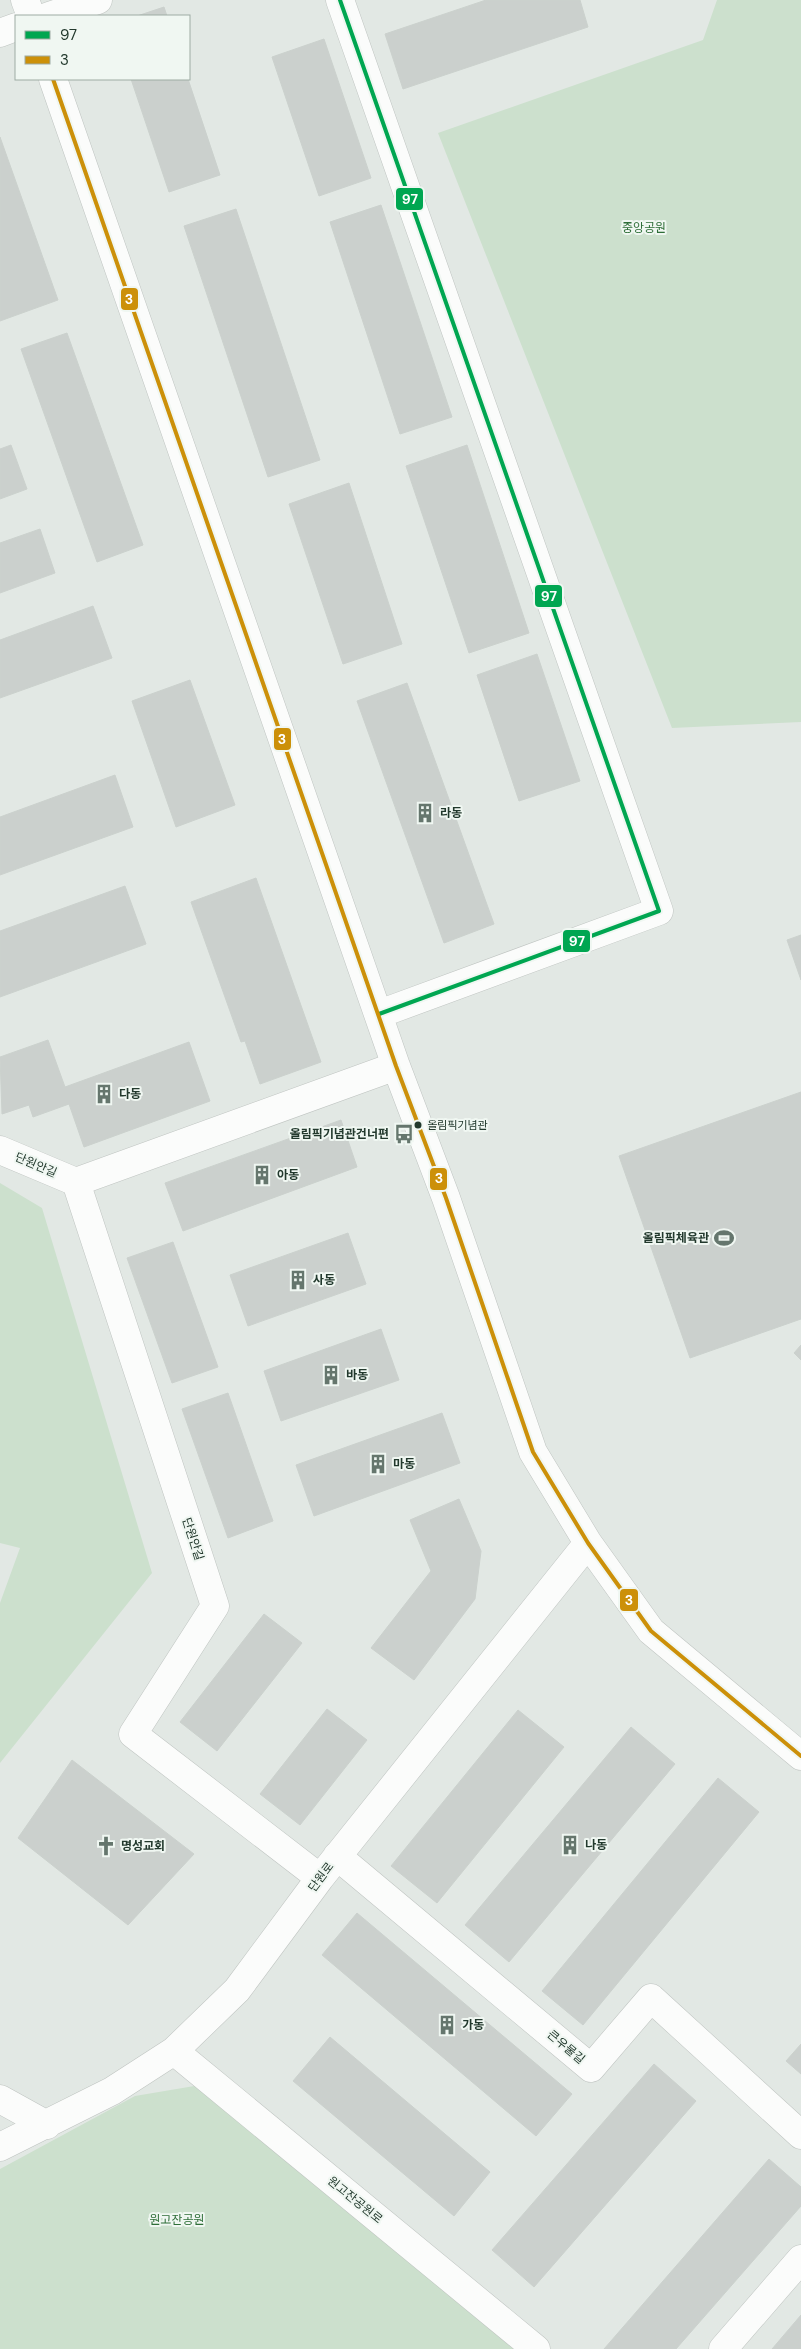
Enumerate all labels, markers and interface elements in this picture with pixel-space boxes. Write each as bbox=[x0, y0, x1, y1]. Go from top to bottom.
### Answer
legend bbox=[15, 15, 190, 80]
text: 97 bbox=[60, 25, 77, 45]
text: 3 bbox=[60, 50, 69, 70]
line badge: 97 bbox=[395, 187, 424, 211]
text: 97 bbox=[402, 190, 419, 208]
park label: 중앙공원 bbox=[622, 220, 666, 236]
line badge: 3 bbox=[120, 287, 139, 311]
text: 3 bbox=[125, 290, 133, 308]
line badge: 97 bbox=[534, 584, 563, 608]
text: 97 bbox=[541, 587, 558, 605]
line badge: 3 bbox=[273, 727, 292, 751]
text: 3 bbox=[278, 730, 286, 748]
building icon: 라동 bbox=[414, 802, 436, 824]
place label: 라동 bbox=[440, 805, 462, 821]
line badge: 97 bbox=[562, 929, 591, 953]
text: 97 bbox=[569, 932, 586, 950]
building icon: 다동 bbox=[93, 1083, 115, 1105]
place label: 다동 bbox=[119, 1086, 141, 1102]
place label: 올림픽기념관 bbox=[427, 1118, 488, 1132]
marker: 올림픽기념관 bbox=[413, 1120, 423, 1130]
bus stop icon: 올림픽기념관건너편 bbox=[393, 1123, 415, 1145]
place label: 올림픽기념관건너편 bbox=[290, 1126, 389, 1142]
street label: 단원안길 bbox=[13, 1149, 59, 1181]
building icon: 아동 bbox=[251, 1164, 273, 1186]
place label: 아동 bbox=[277, 1167, 299, 1183]
line badge: 3 bbox=[429, 1167, 448, 1191]
text: 3 bbox=[435, 1169, 443, 1187]
sports icon: 올림픽체육관 bbox=[713, 1227, 735, 1249]
place label: 올림픽체육관 bbox=[643, 1230, 709, 1246]
building icon: 사동 bbox=[287, 1269, 309, 1291]
place label: 사동 bbox=[313, 1272, 335, 1288]
building icon: 바동 bbox=[320, 1364, 342, 1386]
place label: 바동 bbox=[346, 1367, 368, 1383]
building icon: 마동 bbox=[367, 1453, 389, 1475]
place label: 마동 bbox=[393, 1456, 415, 1472]
street label: 단원안길 bbox=[179, 1516, 207, 1562]
line badge: 3 bbox=[619, 1588, 639, 1612]
text: 3 bbox=[625, 1591, 633, 1609]
building icon: 나동 bbox=[559, 1834, 581, 1856]
church icon: 명성교회 bbox=[95, 1835, 117, 1857]
place label: 나동 bbox=[585, 1837, 607, 1853]
place label: 명성교회 bbox=[121, 1838, 165, 1854]
street label: 단원로 bbox=[305, 1859, 337, 1895]
building icon: 가동 bbox=[436, 2014, 458, 2036]
place label: 가동 bbox=[462, 2017, 484, 2033]
street label: 큰우물길 bbox=[544, 2027, 588, 2067]
street label: 원고잔공원로 bbox=[324, 2173, 386, 2227]
park label: 원고잔공원 bbox=[149, 2212, 205, 2228]

